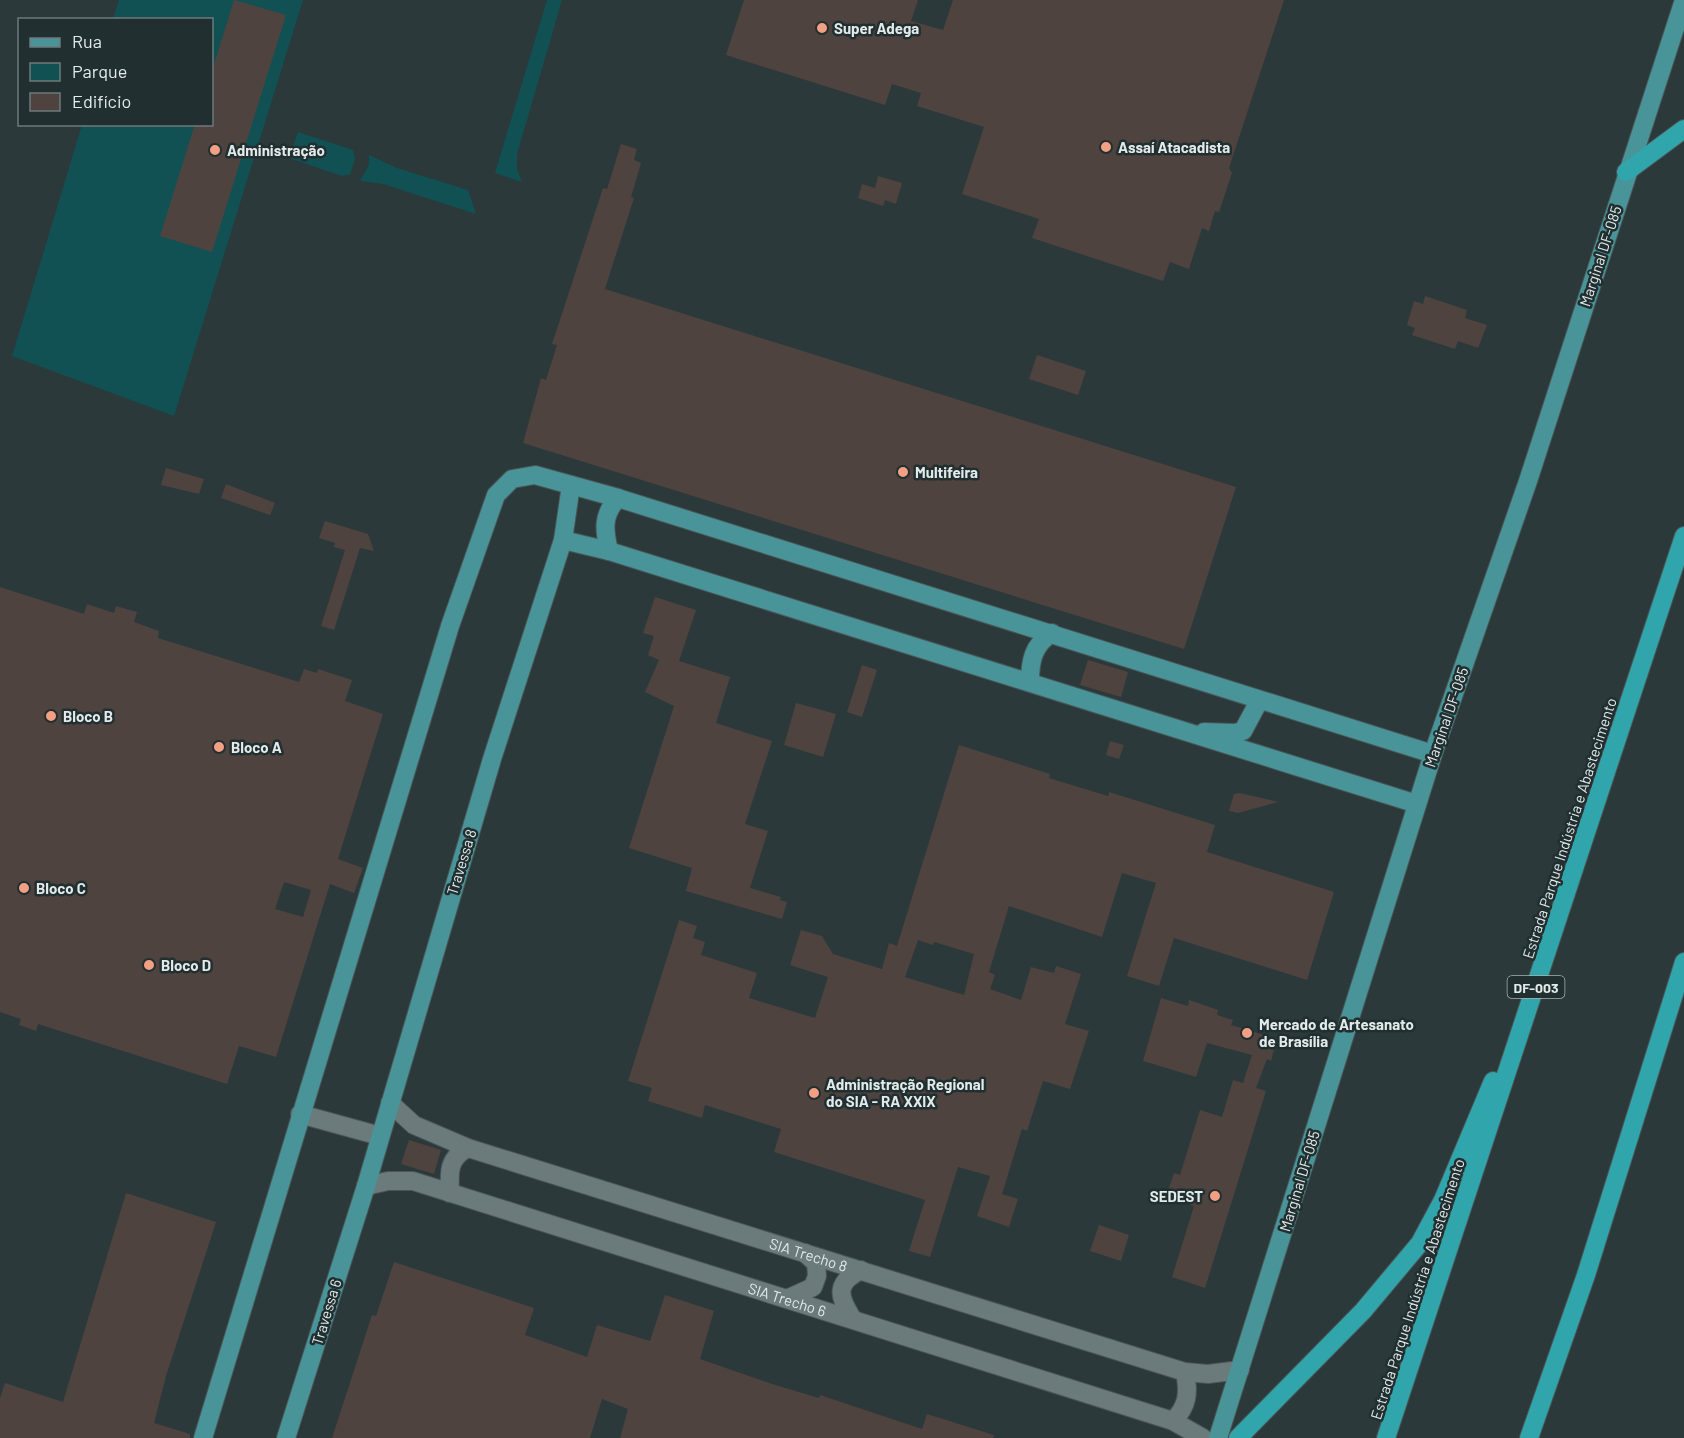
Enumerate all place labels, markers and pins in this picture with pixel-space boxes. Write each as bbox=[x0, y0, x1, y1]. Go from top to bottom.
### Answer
place label: Super Adega bbox=[834, 19, 919, 37]
marker: Super Adega bbox=[815, 21, 829, 35]
place label: Assaí Atacadista bbox=[1118, 138, 1230, 156]
marker: Assaí Atacadista bbox=[1099, 140, 1113, 154]
place label: Administração bbox=[227, 141, 325, 159]
marker: Administração bbox=[208, 143, 222, 157]
place label: Multifeira bbox=[915, 463, 978, 481]
marker: Multifeira bbox=[896, 465, 910, 479]
place label: Bloco B bbox=[63, 707, 113, 725]
marker: Bloco B bbox=[44, 709, 58, 723]
place label: Bloco A bbox=[231, 738, 282, 756]
marker: Bloco A bbox=[212, 740, 226, 754]
place label: Bloco C bbox=[36, 879, 86, 897]
marker: Bloco C bbox=[17, 881, 31, 895]
place label: Bloco D bbox=[161, 956, 211, 974]
marker: Bloco D bbox=[142, 958, 156, 972]
place label: Mercado de Artesanato de Brasília bbox=[1259, 1015, 1414, 1050]
marker: Mercado de Artesanato de Brasília bbox=[1240, 1026, 1254, 1040]
place label: Administração Regional do SIA - RA XXIX bbox=[826, 1075, 984, 1110]
marker: Administração Regional do SIA - RA XXIX bbox=[807, 1086, 821, 1100]
place label: SEDEST bbox=[1150, 1187, 1203, 1205]
marker: SEDEST bbox=[1208, 1189, 1222, 1203]

